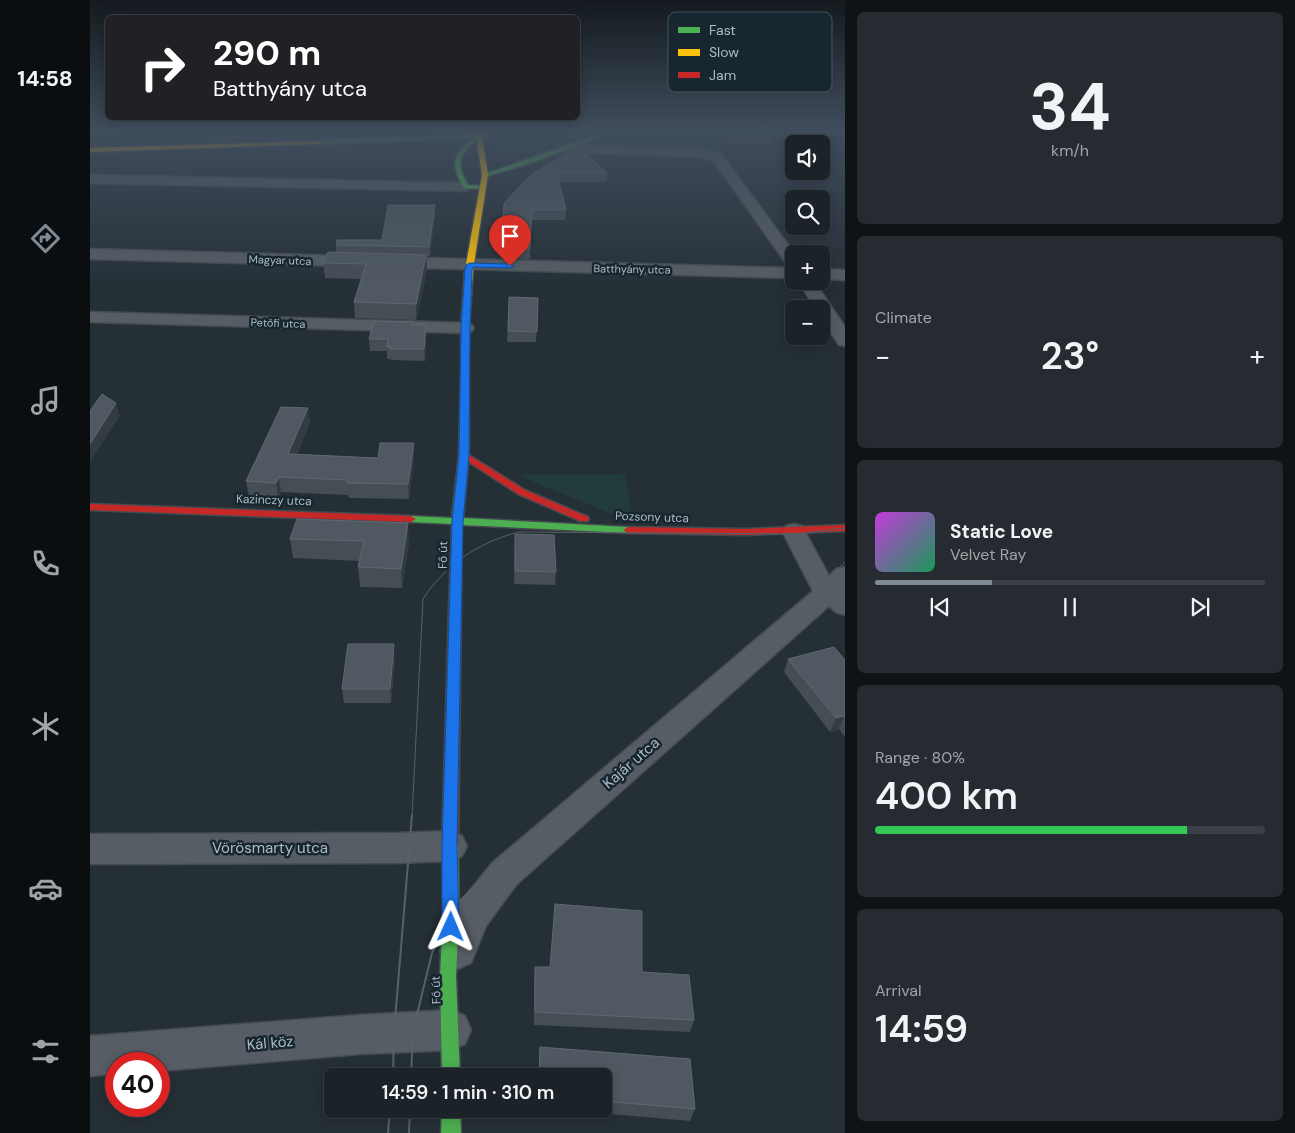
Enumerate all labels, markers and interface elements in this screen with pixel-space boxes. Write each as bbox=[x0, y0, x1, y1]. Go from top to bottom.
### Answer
legend bbox=[668, 12, 832, 92]
text: Fast bbox=[709, 21, 736, 39]
text: 290 m bbox=[213, 30, 321, 76]
icon: right bbox=[130, 35, 195, 100]
text: Slow bbox=[709, 43, 739, 61]
text: 14:58 bbox=[17, 64, 73, 93]
text: 34 bbox=[1029, 65, 1111, 149]
text: Jam bbox=[709, 66, 736, 84]
text: Batthyány utca bbox=[213, 74, 367, 103]
map controls bbox=[785, 135, 830, 345]
button: sound bbox=[785, 135, 830, 180]
text: km/h bbox=[1051, 140, 1089, 161]
button: search bbox=[785, 190, 830, 235]
pin bbox=[489, 215, 531, 266]
icon: directions bbox=[28, 221, 63, 256]
icon: arrive bbox=[496, 222, 524, 250]
button: + bbox=[785, 245, 830, 290]
street label: Magyar utca bbox=[248, 252, 312, 268]
street label: Batthyány utca bbox=[593, 261, 671, 277]
button: − bbox=[785, 300, 830, 345]
text: Climate bbox=[875, 307, 932, 328]
street label: Petőfi utca bbox=[250, 315, 306, 331]
text: 23° bbox=[1041, 331, 1099, 381]
text: − bbox=[875, 338, 890, 375]
text: + bbox=[1250, 338, 1265, 375]
icon: music bbox=[28, 383, 63, 418]
street label: Kazinczy utca bbox=[236, 491, 312, 509]
street label: Pozsony utca bbox=[615, 508, 689, 526]
text: Static Love bbox=[950, 519, 1053, 544]
street label: Fő út bbox=[435, 541, 451, 569]
text: Velvet Ray bbox=[950, 544, 1026, 565]
icon: phone bbox=[28, 546, 63, 581]
icon: previous bbox=[926, 593, 954, 621]
icon: pause bbox=[1056, 593, 1084, 621]
icon: next bbox=[1186, 593, 1214, 621]
icon: climate bbox=[28, 709, 63, 744]
street label: Kajár utca bbox=[598, 733, 664, 793]
text: Range · 80% bbox=[875, 747, 965, 768]
text: 400 km bbox=[875, 771, 1018, 821]
street label: Vörösmarty utca bbox=[212, 838, 328, 858]
icon: car bbox=[28, 871, 63, 906]
position arrow bbox=[424, 900, 476, 952]
street label: Fő út bbox=[428, 975, 444, 1004]
text: Arrival bbox=[875, 980, 922, 1001]
text: 14:59 bbox=[875, 1004, 968, 1054]
street label: Kál köz bbox=[246, 1031, 294, 1055]
icon: filters bbox=[28, 1034, 63, 1069]
speed limit sign: 40 bbox=[105, 1052, 170, 1117]
text: 14:59 · 1 min · 310 m bbox=[382, 1080, 554, 1105]

